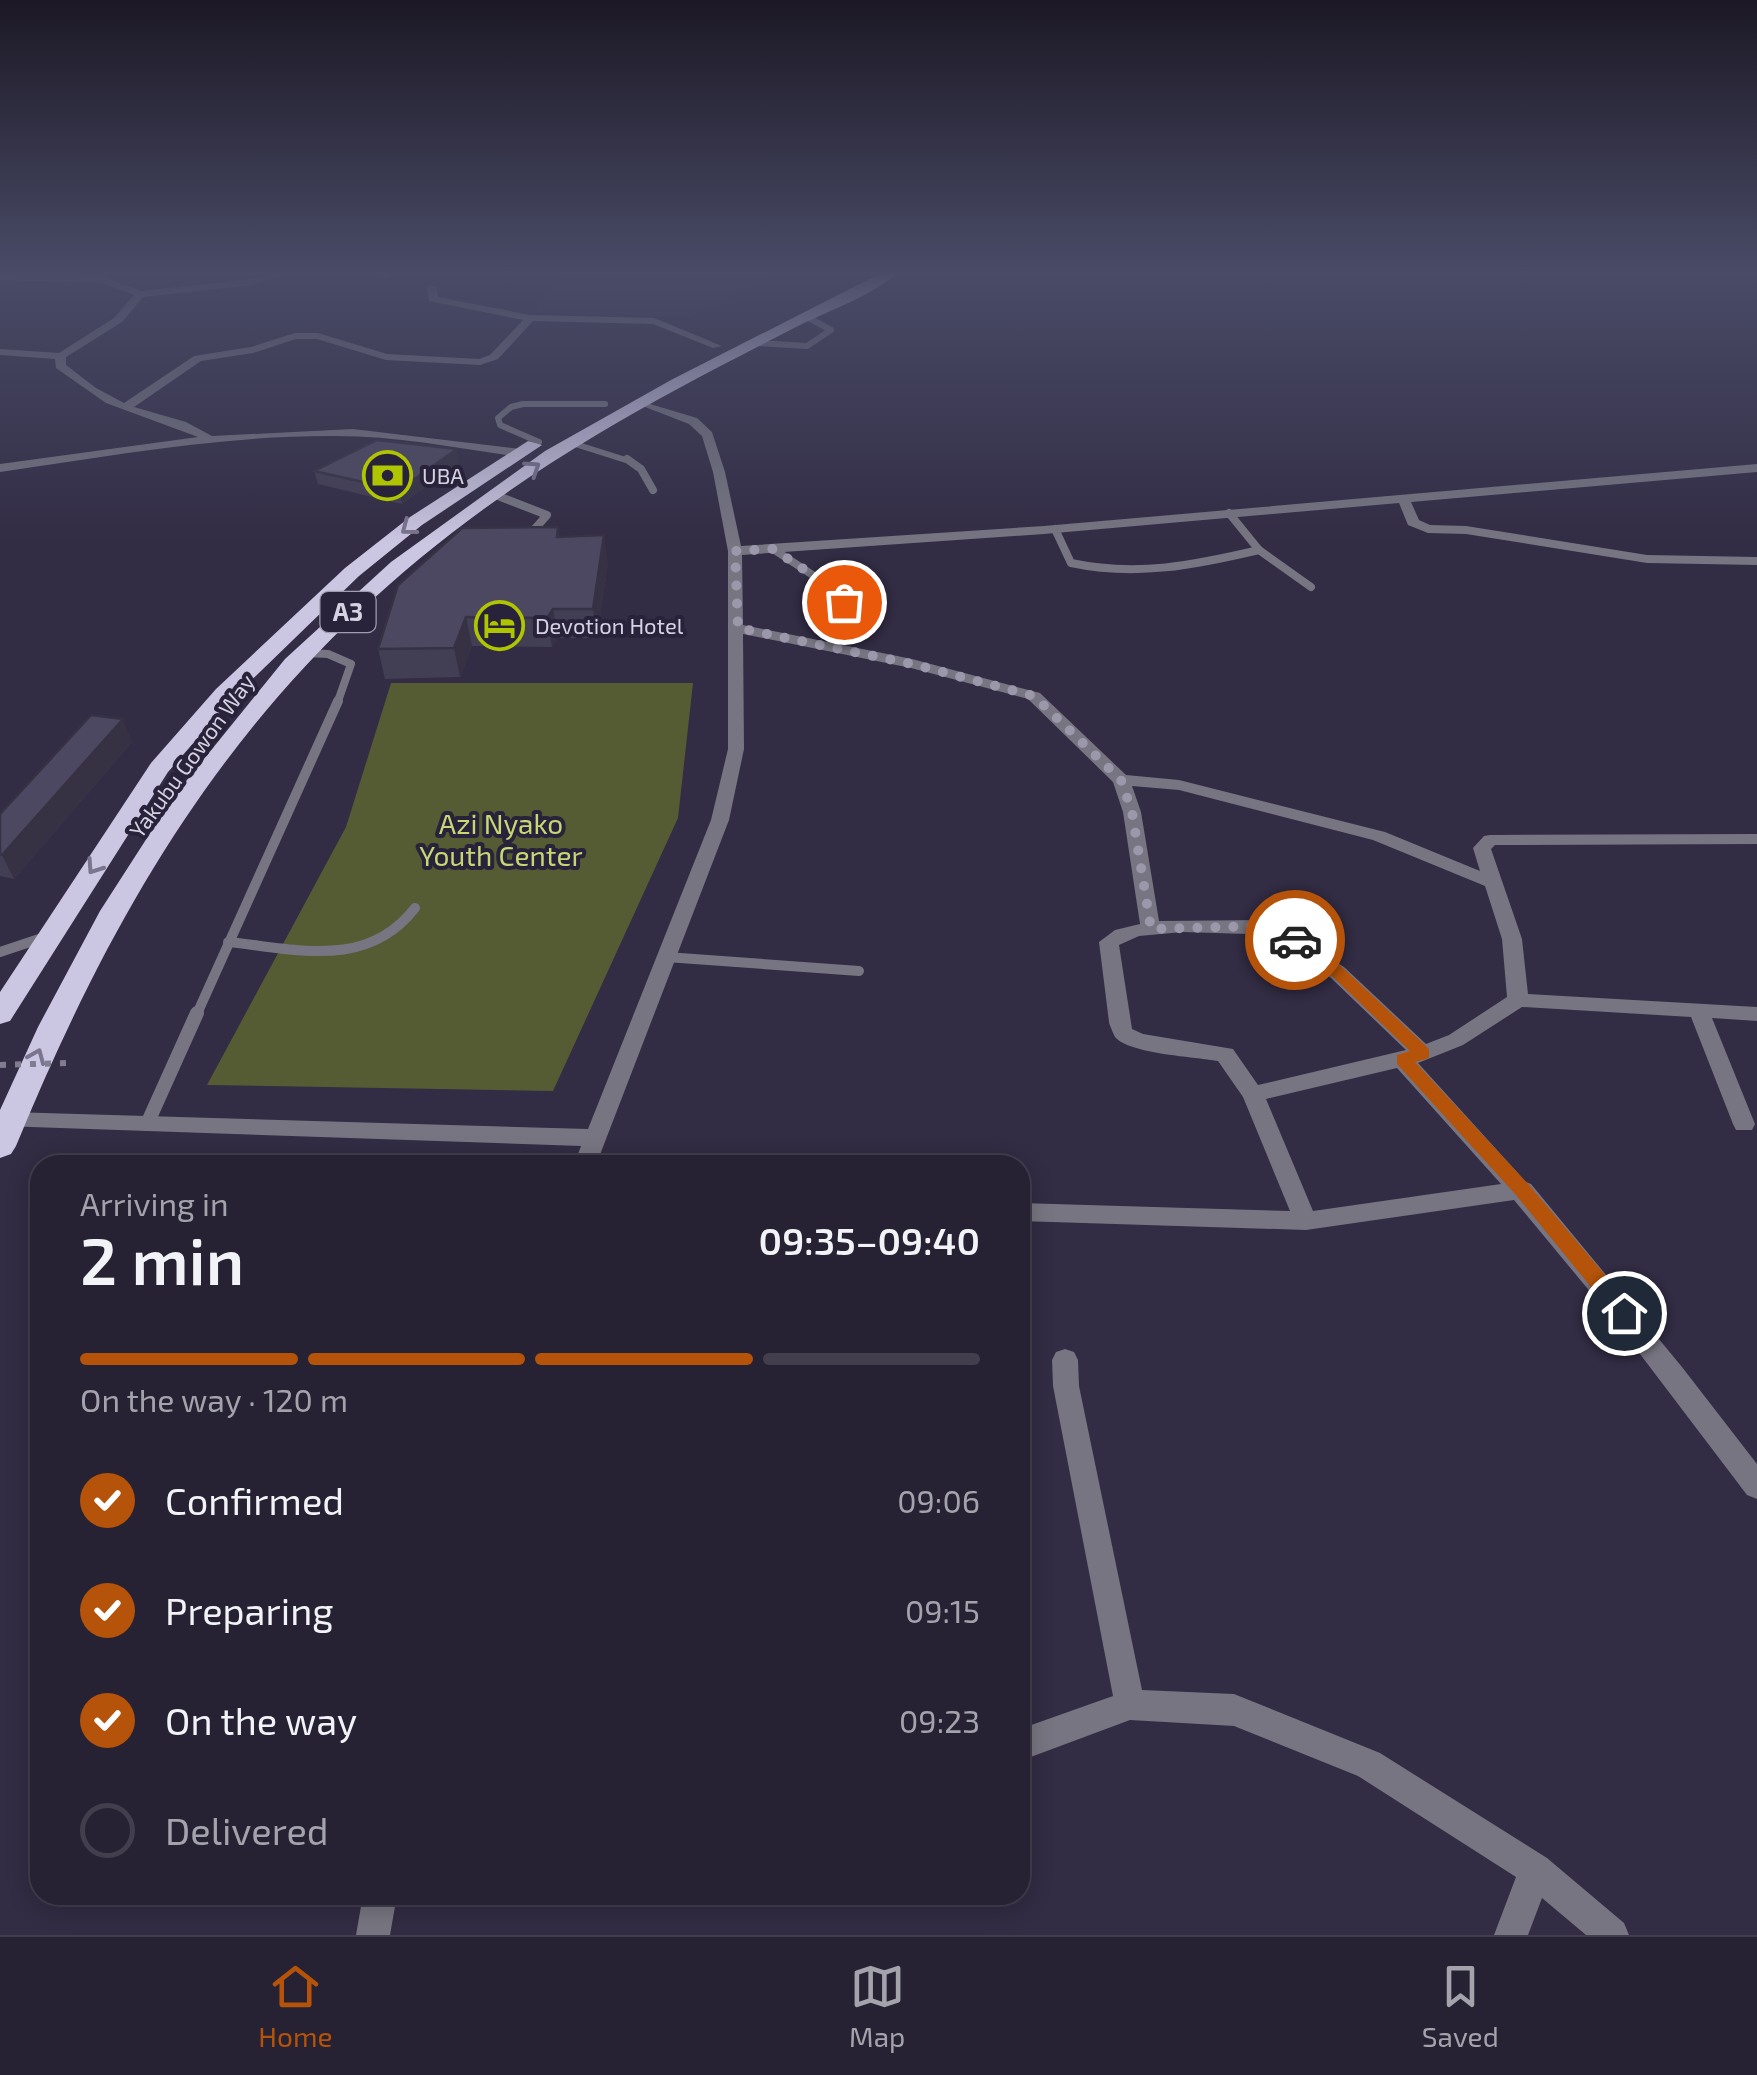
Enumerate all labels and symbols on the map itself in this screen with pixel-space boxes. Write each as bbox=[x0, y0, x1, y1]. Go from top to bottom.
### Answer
bank icon: UBA bbox=[361, 450, 413, 502]
one-way arrow bbox=[522, 461, 540, 480]
place label: UBA bbox=[422, 462, 464, 488]
one-way arrow bbox=[401, 516, 419, 533]
pin bbox=[802, 560, 887, 645]
road number: A3 bbox=[320, 592, 376, 632]
hotel icon: Devotion Hotel bbox=[474, 600, 526, 652]
place label: Devotion Hotel bbox=[535, 612, 684, 638]
street label: Yakubu Gowon Way bbox=[123, 668, 259, 842]
park label: Azi Nyako Youth Center bbox=[419, 806, 583, 872]
one-way arrow bbox=[88, 856, 107, 874]
courier bbox=[1245, 890, 1345, 990]
one-way arrow bbox=[25, 1048, 45, 1066]
pin bbox=[1582, 1271, 1667, 1356]

